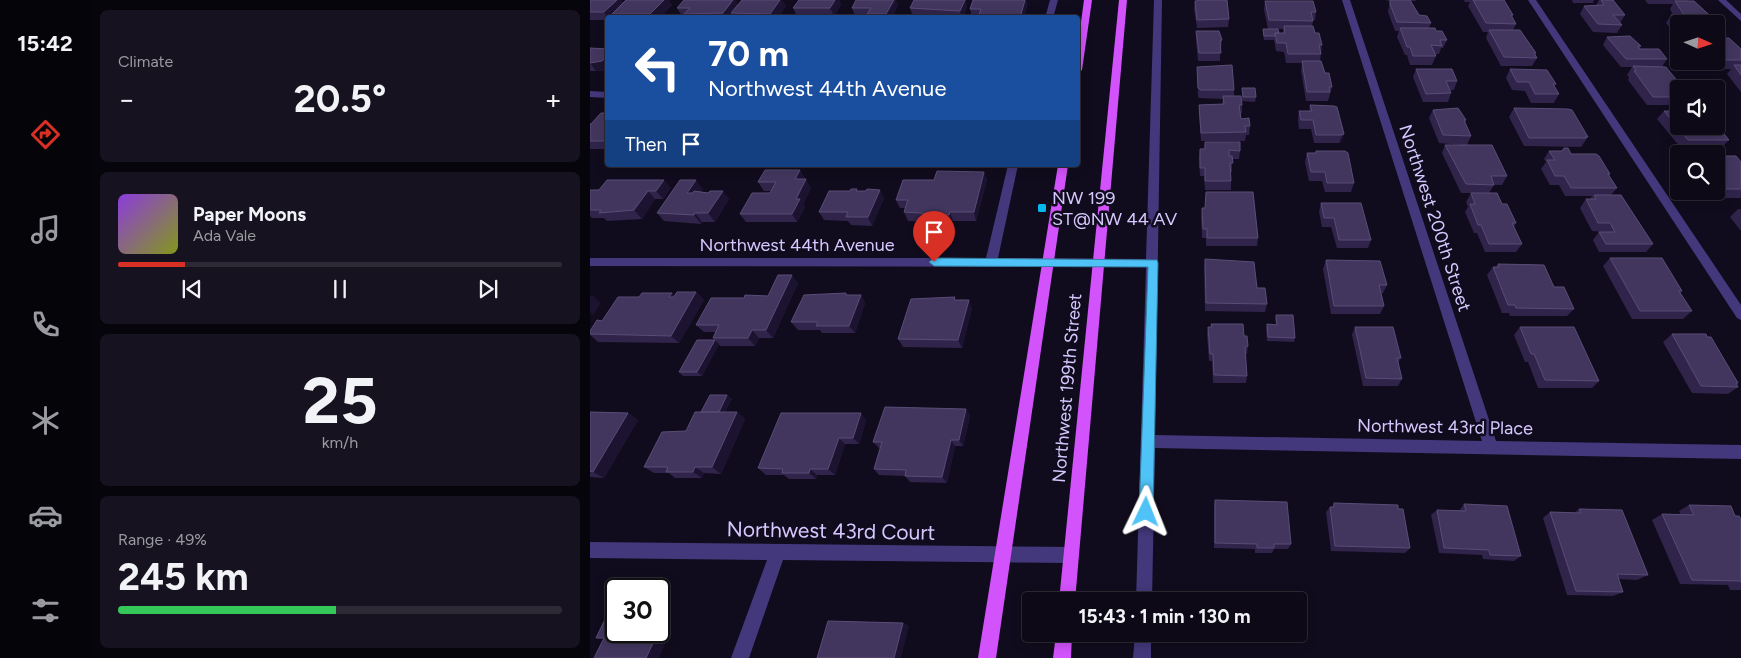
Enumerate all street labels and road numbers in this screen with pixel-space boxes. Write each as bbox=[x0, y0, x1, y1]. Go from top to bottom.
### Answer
street label: Northwest 200th Street bbox=[1394, 122, 1476, 314]
street label: Northwest 44th Avenue bbox=[699, 234, 895, 256]
street label: Northwest 199th Street bbox=[1048, 292, 1086, 484]
street label: Northwest 43rd Place bbox=[1357, 414, 1533, 440]
street label: Northwest 43rd Court bbox=[726, 516, 936, 545]

